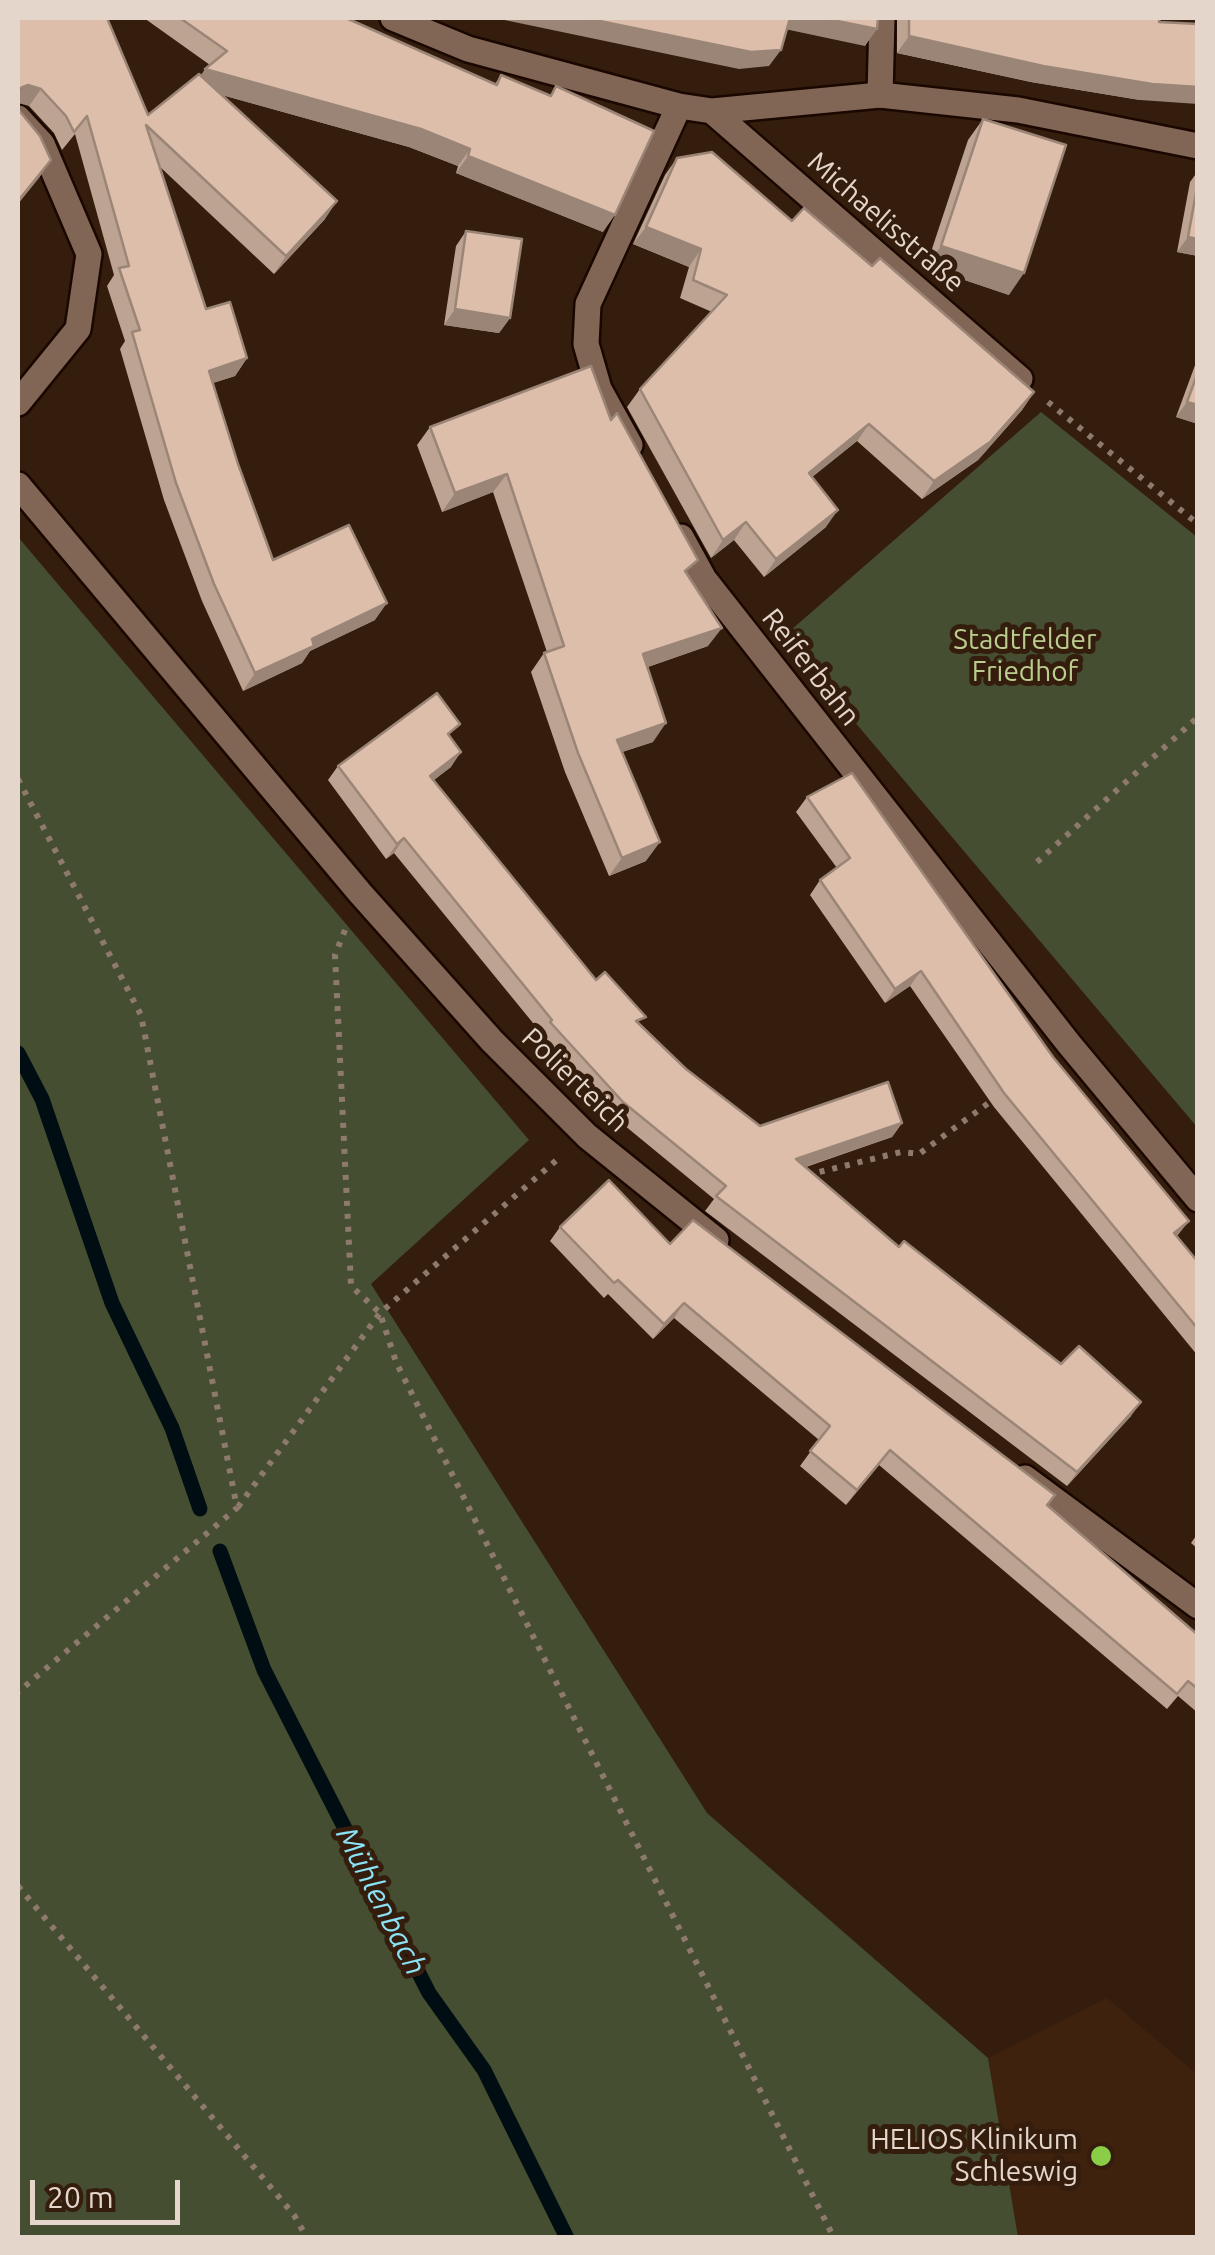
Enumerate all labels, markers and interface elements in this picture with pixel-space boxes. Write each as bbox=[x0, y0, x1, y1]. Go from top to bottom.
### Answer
street label: Michaelisstraße bbox=[801, 145, 971, 299]
street label: Reiferbahn bbox=[755, 602, 867, 732]
park label: Stadtfelder Friedhof bbox=[953, 623, 1097, 689]
street label: Polierteich bbox=[515, 1021, 635, 1139]
water label: Mühlenbach bbox=[328, 1821, 434, 1981]
place label: HELIOS Klinikum Schleswig bbox=[870, 2123, 1078, 2189]
marker: HELIOS Klinikum Schleswig bbox=[1088, 2143, 1114, 2169]
scale bar bbox=[35, 2160, 185, 2222]
text: 20 m bbox=[47, 2180, 114, 2214]

